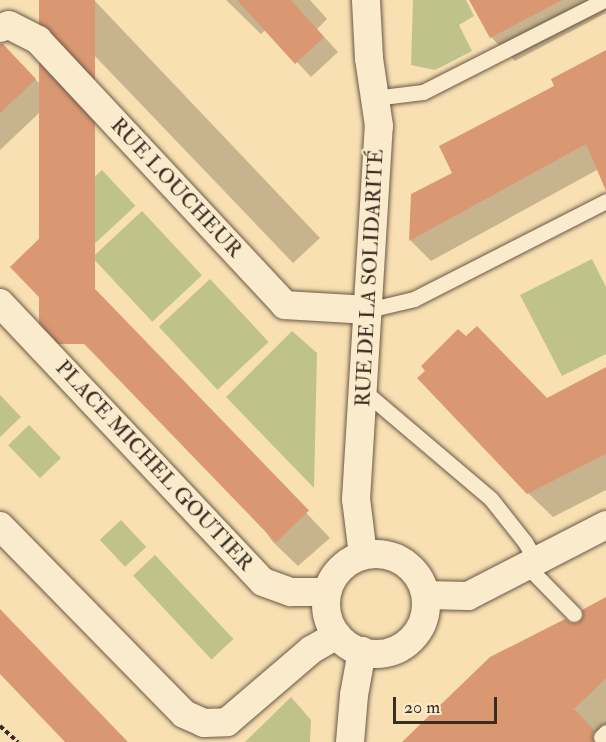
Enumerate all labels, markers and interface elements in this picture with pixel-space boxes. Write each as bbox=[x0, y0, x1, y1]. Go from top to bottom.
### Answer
street label: RUE LOUCHEUR bbox=[105, 113, 247, 263]
street label: RUE DE LA SOLIDARITÉ bbox=[351, 148, 389, 408]
street label: PLACE MICHEL GOUTIER bbox=[50, 356, 258, 576]
scale bar bbox=[396, 685, 500, 723]
text: 20 m bbox=[404, 696, 440, 719]

